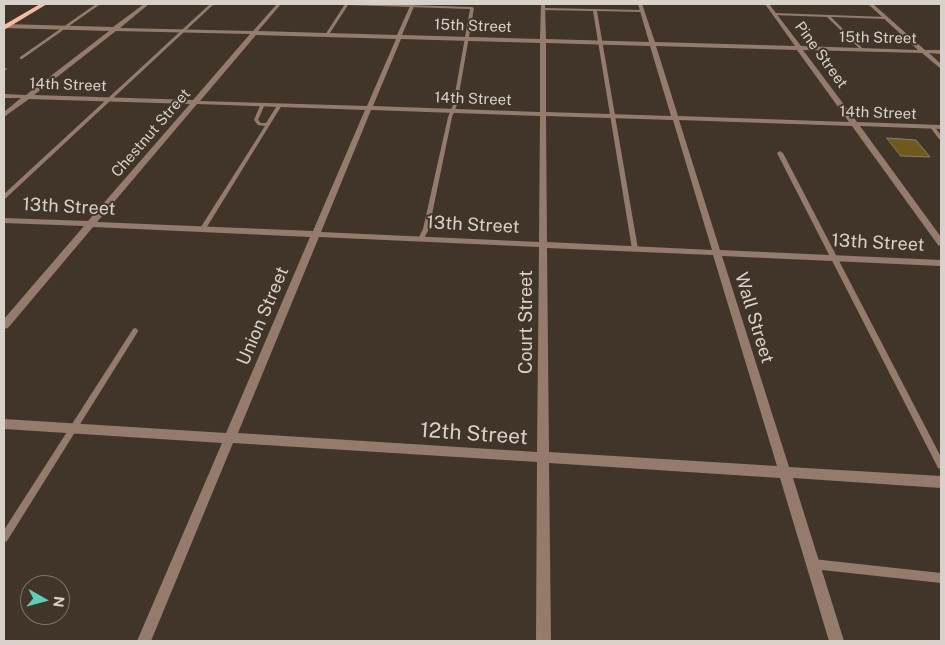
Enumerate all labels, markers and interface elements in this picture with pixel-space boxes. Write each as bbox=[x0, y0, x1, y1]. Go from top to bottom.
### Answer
street label: 15th Street bbox=[434, 16, 512, 36]
street label: Pine Street bbox=[791, 18, 851, 92]
street label: 15th Street bbox=[839, 28, 917, 48]
street label: 14th Street bbox=[29, 75, 107, 95]
street label: Chestnut Street bbox=[108, 85, 194, 181]
street label: 14th Street bbox=[434, 89, 512, 109]
street label: 14th Street bbox=[839, 103, 917, 123]
street label: 13th Street bbox=[22, 194, 116, 220]
street label: 13th Street bbox=[426, 212, 520, 238]
street label: 13th Street bbox=[831, 230, 925, 256]
street label: Union Street bbox=[233, 263, 293, 369]
street label: Court Street bbox=[515, 270, 537, 374]
street label: Wall Street bbox=[730, 270, 778, 366]
street label: 12th Street bbox=[419, 418, 529, 450]
north arrow bbox=[20, 575, 70, 625]
text: N bbox=[50, 595, 68, 608]

